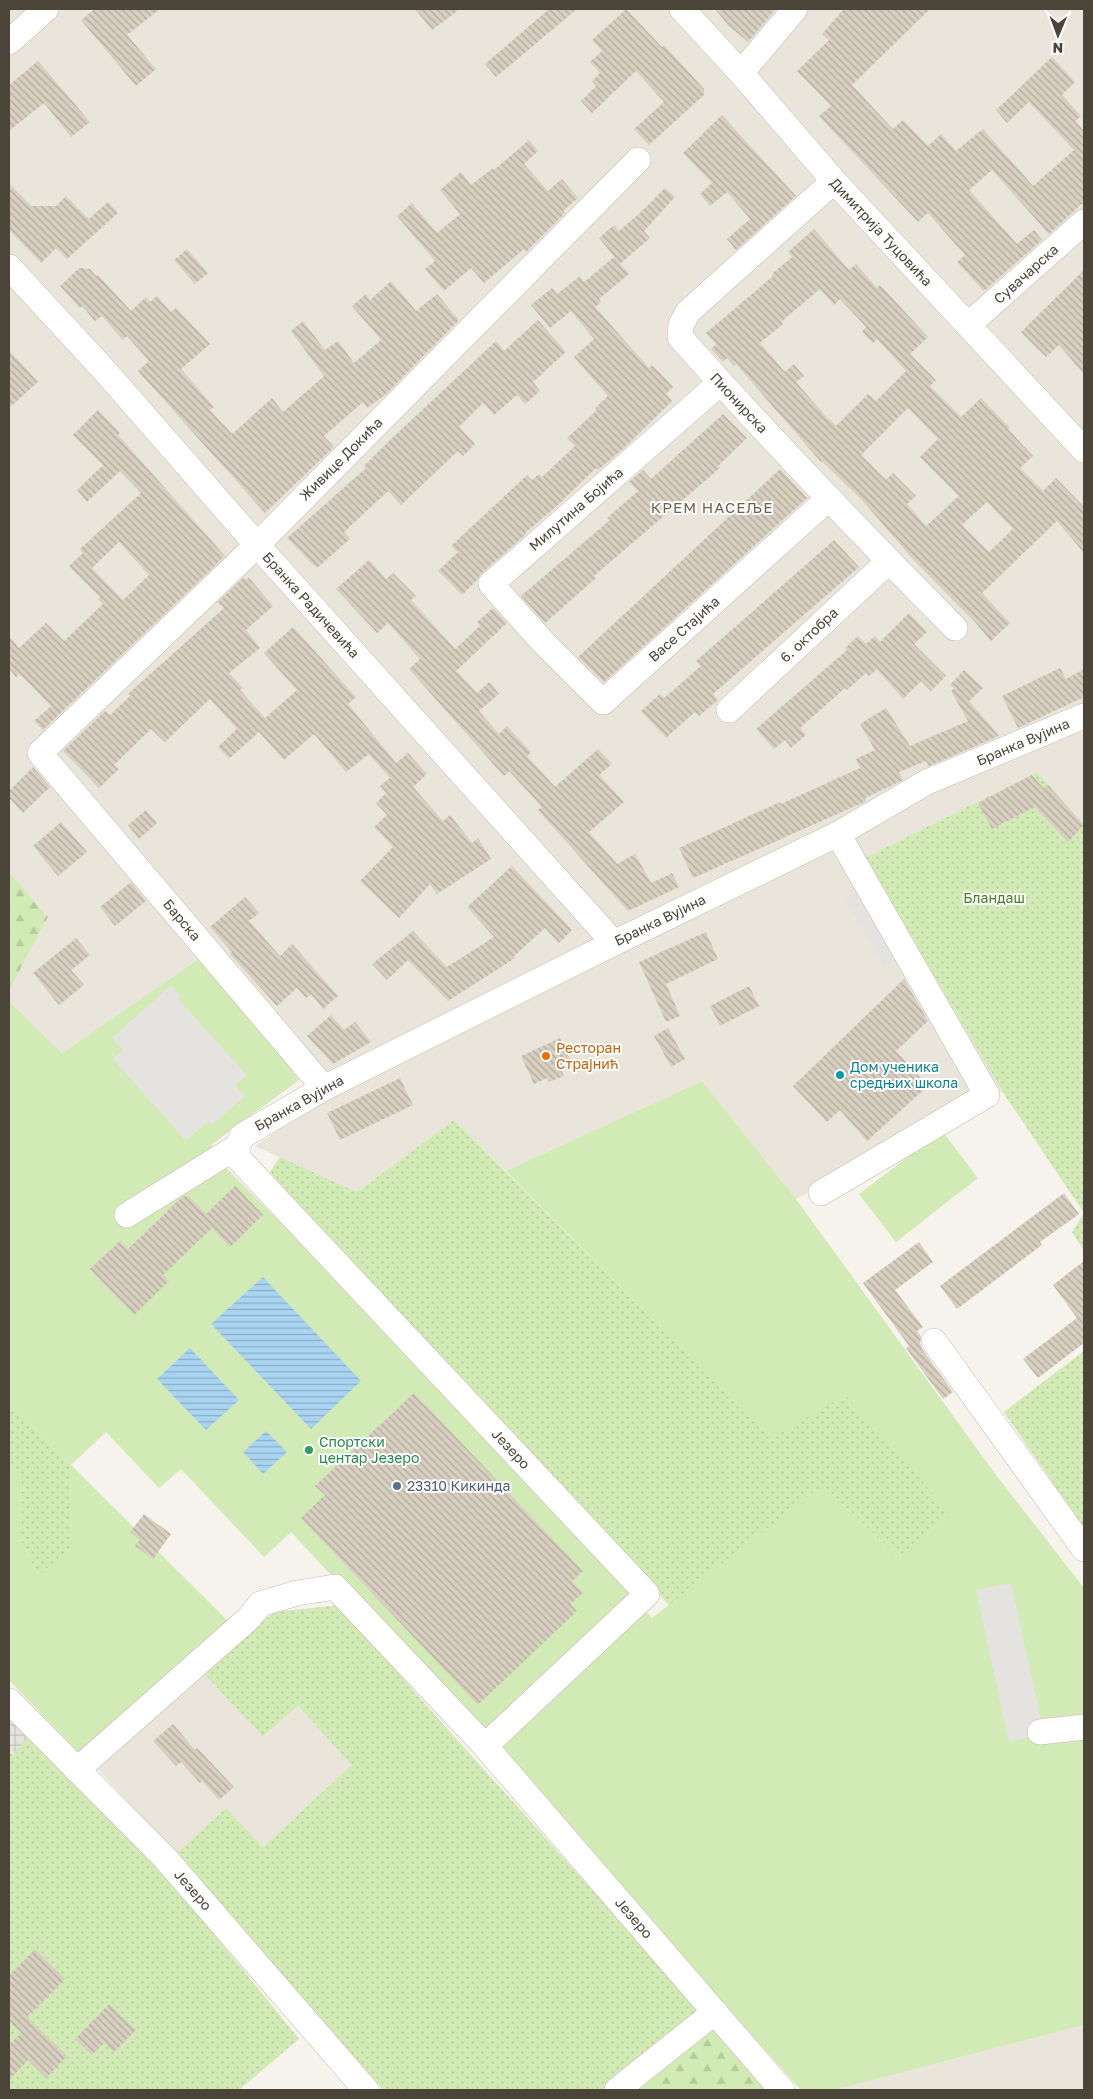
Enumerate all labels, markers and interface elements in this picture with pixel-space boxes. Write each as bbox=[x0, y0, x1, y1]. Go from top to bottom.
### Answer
north arrow bbox=[1033, 10, 1083, 60]
text: N bbox=[1052, 40, 1063, 57]
street label: Димитрија Туцовића bbox=[827, 174, 936, 289]
street label: Сувачарска bbox=[990, 240, 1061, 307]
street label: Пионирска bbox=[707, 369, 772, 436]
street label: Живице Докића bbox=[296, 414, 386, 504]
street label: Милутина Бојића bbox=[525, 463, 626, 554]
district label: КРЕМ НАСЕЉЕ bbox=[651, 498, 773, 516]
street label: Бранка Радичевића bbox=[259, 548, 363, 661]
street label: Васе Стајића bbox=[645, 592, 723, 665]
street label: 6. октобра bbox=[776, 604, 841, 666]
street label: Бранка Вујина bbox=[974, 714, 1072, 769]
park label: Бландаш bbox=[963, 889, 1025, 906]
street label: Бранка Вујина bbox=[611, 890, 708, 949]
street label: Барска bbox=[160, 895, 205, 944]
place label: Ресторан Страјнић bbox=[556, 1039, 621, 1072]
marker: Ресторан Страјнић bbox=[540, 1050, 552, 1062]
place label: Дом ученика средњих школа bbox=[850, 1058, 958, 1091]
marker: Дом ученика средњих школа bbox=[834, 1069, 846, 1081]
street label: Бранка Вујина bbox=[251, 1071, 346, 1134]
street label: Језеро bbox=[489, 1425, 534, 1472]
place label: Спортски центар Језеро bbox=[319, 1433, 419, 1466]
marker: Спортски центар Језеро bbox=[303, 1444, 315, 1456]
place label: 23310 Кикинда bbox=[407, 1477, 510, 1494]
marker: 23310 Кикинда bbox=[391, 1480, 403, 1492]
street label: Језеро bbox=[171, 1866, 216, 1914]
street label: Језеро bbox=[612, 1894, 657, 1942]

